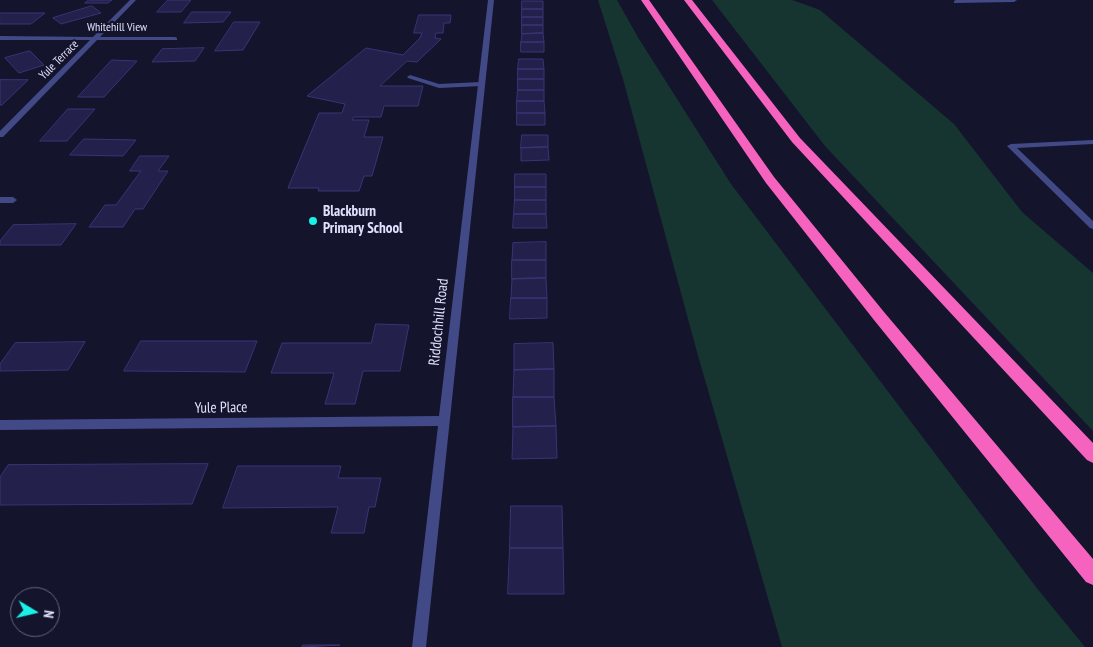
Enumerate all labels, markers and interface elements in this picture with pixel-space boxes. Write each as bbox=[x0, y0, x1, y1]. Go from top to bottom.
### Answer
street label: Whitehill View bbox=[87, 21, 147, 35]
street label: Yule Terrace bbox=[36, 37, 82, 83]
place label: Blackburn Primary School bbox=[323, 203, 403, 238]
marker: Blackburn Primary School bbox=[307, 215, 319, 227]
street label: Riddochhill Road bbox=[425, 278, 453, 366]
street label: Yule Place bbox=[194, 399, 248, 417]
north arrow bbox=[10, 587, 60, 637]
text: N bbox=[39, 609, 58, 619]

